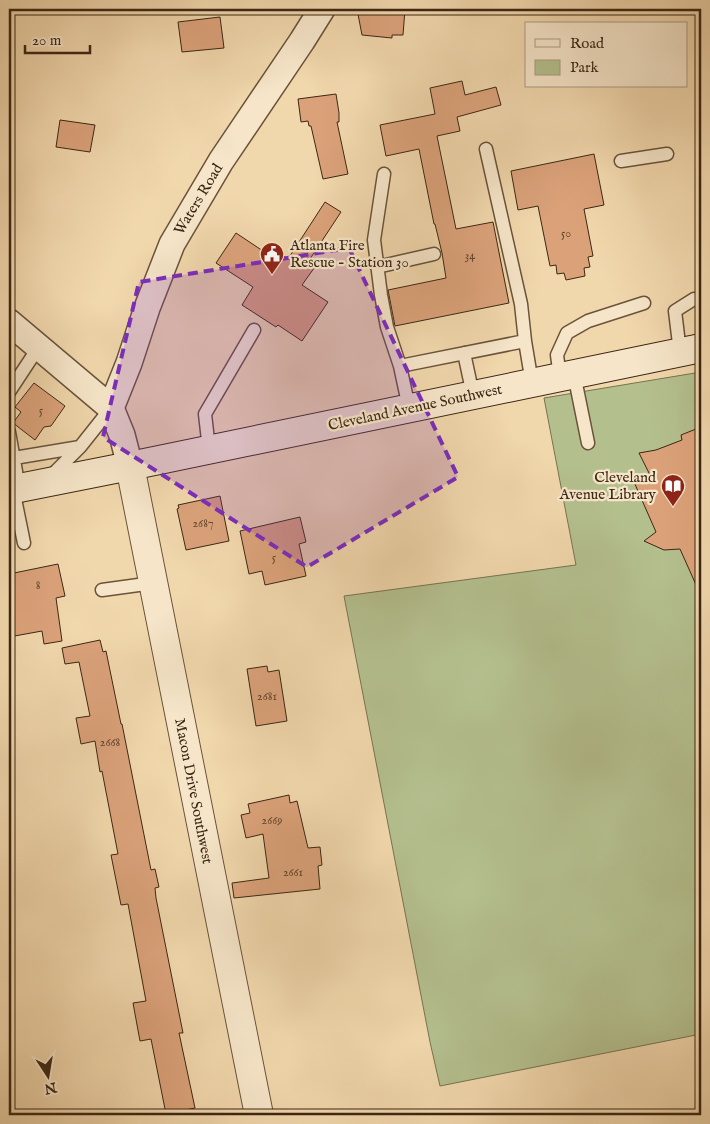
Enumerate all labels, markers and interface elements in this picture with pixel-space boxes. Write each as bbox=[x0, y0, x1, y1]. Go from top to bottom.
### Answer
scale bar bbox=[25, 22, 90, 54]
legend bbox=[525, 22, 688, 88]
text: 20 m bbox=[32, 31, 62, 50]
text: Road bbox=[570, 34, 605, 53]
text: Park bbox=[570, 58, 600, 77]
street label: Waters Road bbox=[170, 159, 228, 238]
house number: 50 bbox=[561, 226, 571, 241]
place label: Atlanta Fire Rescue - Station 30 bbox=[289, 236, 409, 272]
public building icon: Atlanta Fire Rescue - Station 30 bbox=[259, 241, 285, 275]
house number: 34 bbox=[465, 248, 475, 263]
street label: Cleveland Avenue Southwest bbox=[326, 380, 504, 435]
house number: 5 bbox=[39, 403, 44, 418]
place label: Cleveland Avenue Library bbox=[558, 468, 657, 504]
library icon: Cleveland Avenue Library bbox=[660, 473, 686, 507]
house number: 2687 bbox=[192, 516, 214, 531]
house number: 5 bbox=[272, 550, 277, 565]
house number: 8 bbox=[36, 578, 41, 593]
house number: 2681 bbox=[257, 689, 277, 704]
street label: Macon Drive Southwest bbox=[170, 717, 217, 866]
house number: 2668 bbox=[100, 735, 121, 750]
house number: 2669 bbox=[262, 813, 283, 828]
house number: 2661 bbox=[283, 865, 303, 880]
north arrow bbox=[22, 1052, 72, 1102]
text: N bbox=[43, 1077, 59, 1098]

